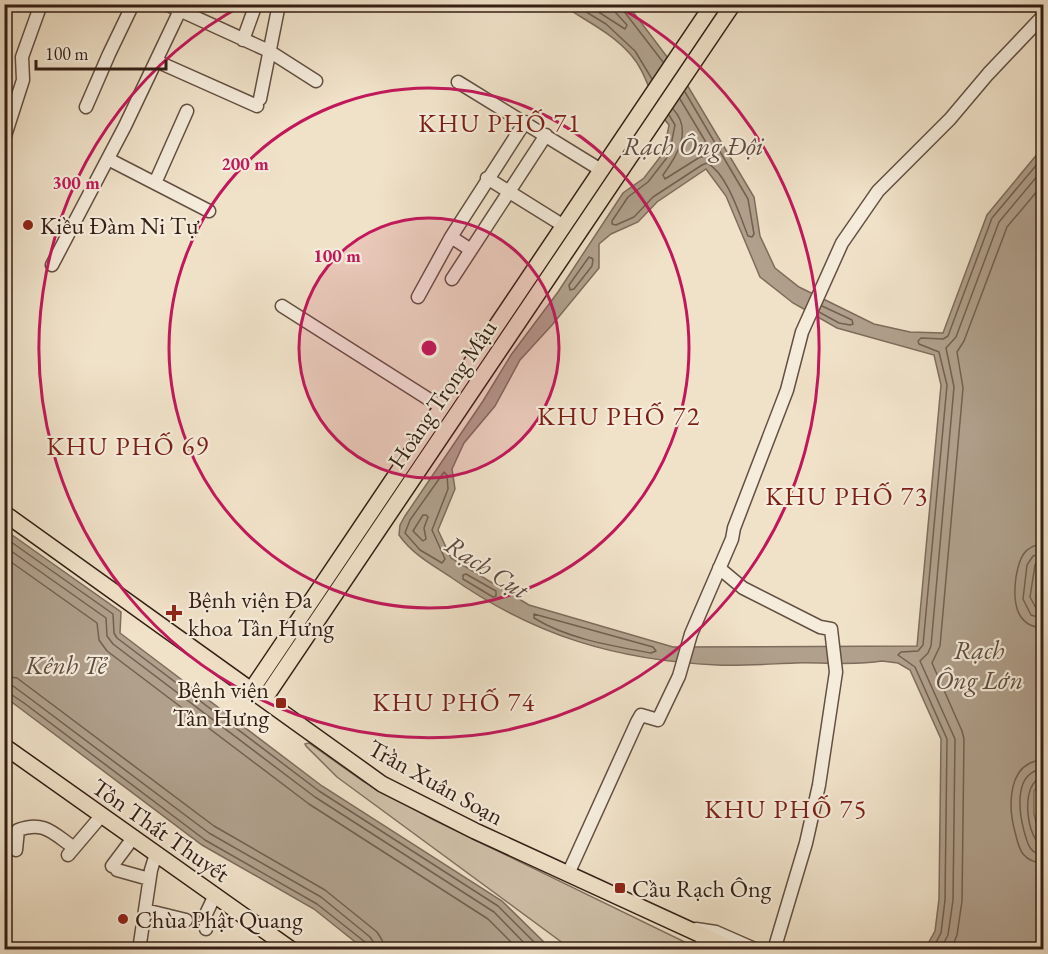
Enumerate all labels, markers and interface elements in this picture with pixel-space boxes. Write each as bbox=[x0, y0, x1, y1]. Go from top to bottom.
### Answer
scale bar bbox=[36, 33, 166, 71]
text: 100 m bbox=[45, 42, 89, 65]
district label: KHU PHỐ 71 bbox=[418, 106, 582, 140]
water label: Rạch Ông Đội bbox=[623, 129, 765, 163]
text: 200 m bbox=[221, 152, 269, 175]
text: 300 m bbox=[52, 171, 100, 194]
place label: Kiều Đàm Ni Tự bbox=[40, 210, 200, 241]
marker: Kiều Đàm Ni Tự bbox=[21, 218, 35, 232]
text: 100 m bbox=[313, 244, 361, 267]
street label: Hoàng Trọng Mậu bbox=[381, 313, 503, 474]
centre of rings bbox=[419, 338, 439, 358]
district label: KHU PHỐ 72 bbox=[537, 399, 701, 433]
district label: KHU PHỐ 69 bbox=[46, 429, 210, 463]
district label: KHU PHỐ 73 bbox=[765, 479, 929, 513]
water label: Rạch Cụt bbox=[439, 527, 537, 607]
place label: Bệnh viện Đa khoa Tân Hưng bbox=[188, 584, 335, 643]
marker: Bệnh viện Đa khoa Tân Hưng bbox=[165, 604, 183, 622]
water label: Rạch Ông Lớn bbox=[935, 633, 1023, 697]
water label: Kênh Tẻ bbox=[24, 648, 109, 682]
place label: Bệnh viện Tân Hưng bbox=[172, 674, 270, 733]
district label: KHU PHỐ 74 bbox=[372, 685, 536, 719]
marker: Bệnh viện Tân Hưng bbox=[274, 696, 288, 710]
street label: Trần Xuân Soạn bbox=[363, 732, 509, 832]
street label: Tôn Thất Thuyết bbox=[86, 771, 236, 889]
district label: KHU PHỐ 75 bbox=[704, 792, 868, 826]
place label: Cầu Rạch Ông bbox=[632, 873, 772, 904]
marker: Cầu Rạch Ông bbox=[613, 881, 627, 895]
place label: Chùa Phật Quang bbox=[135, 904, 303, 935]
marker: Chùa Phật Quang bbox=[116, 912, 130, 926]

